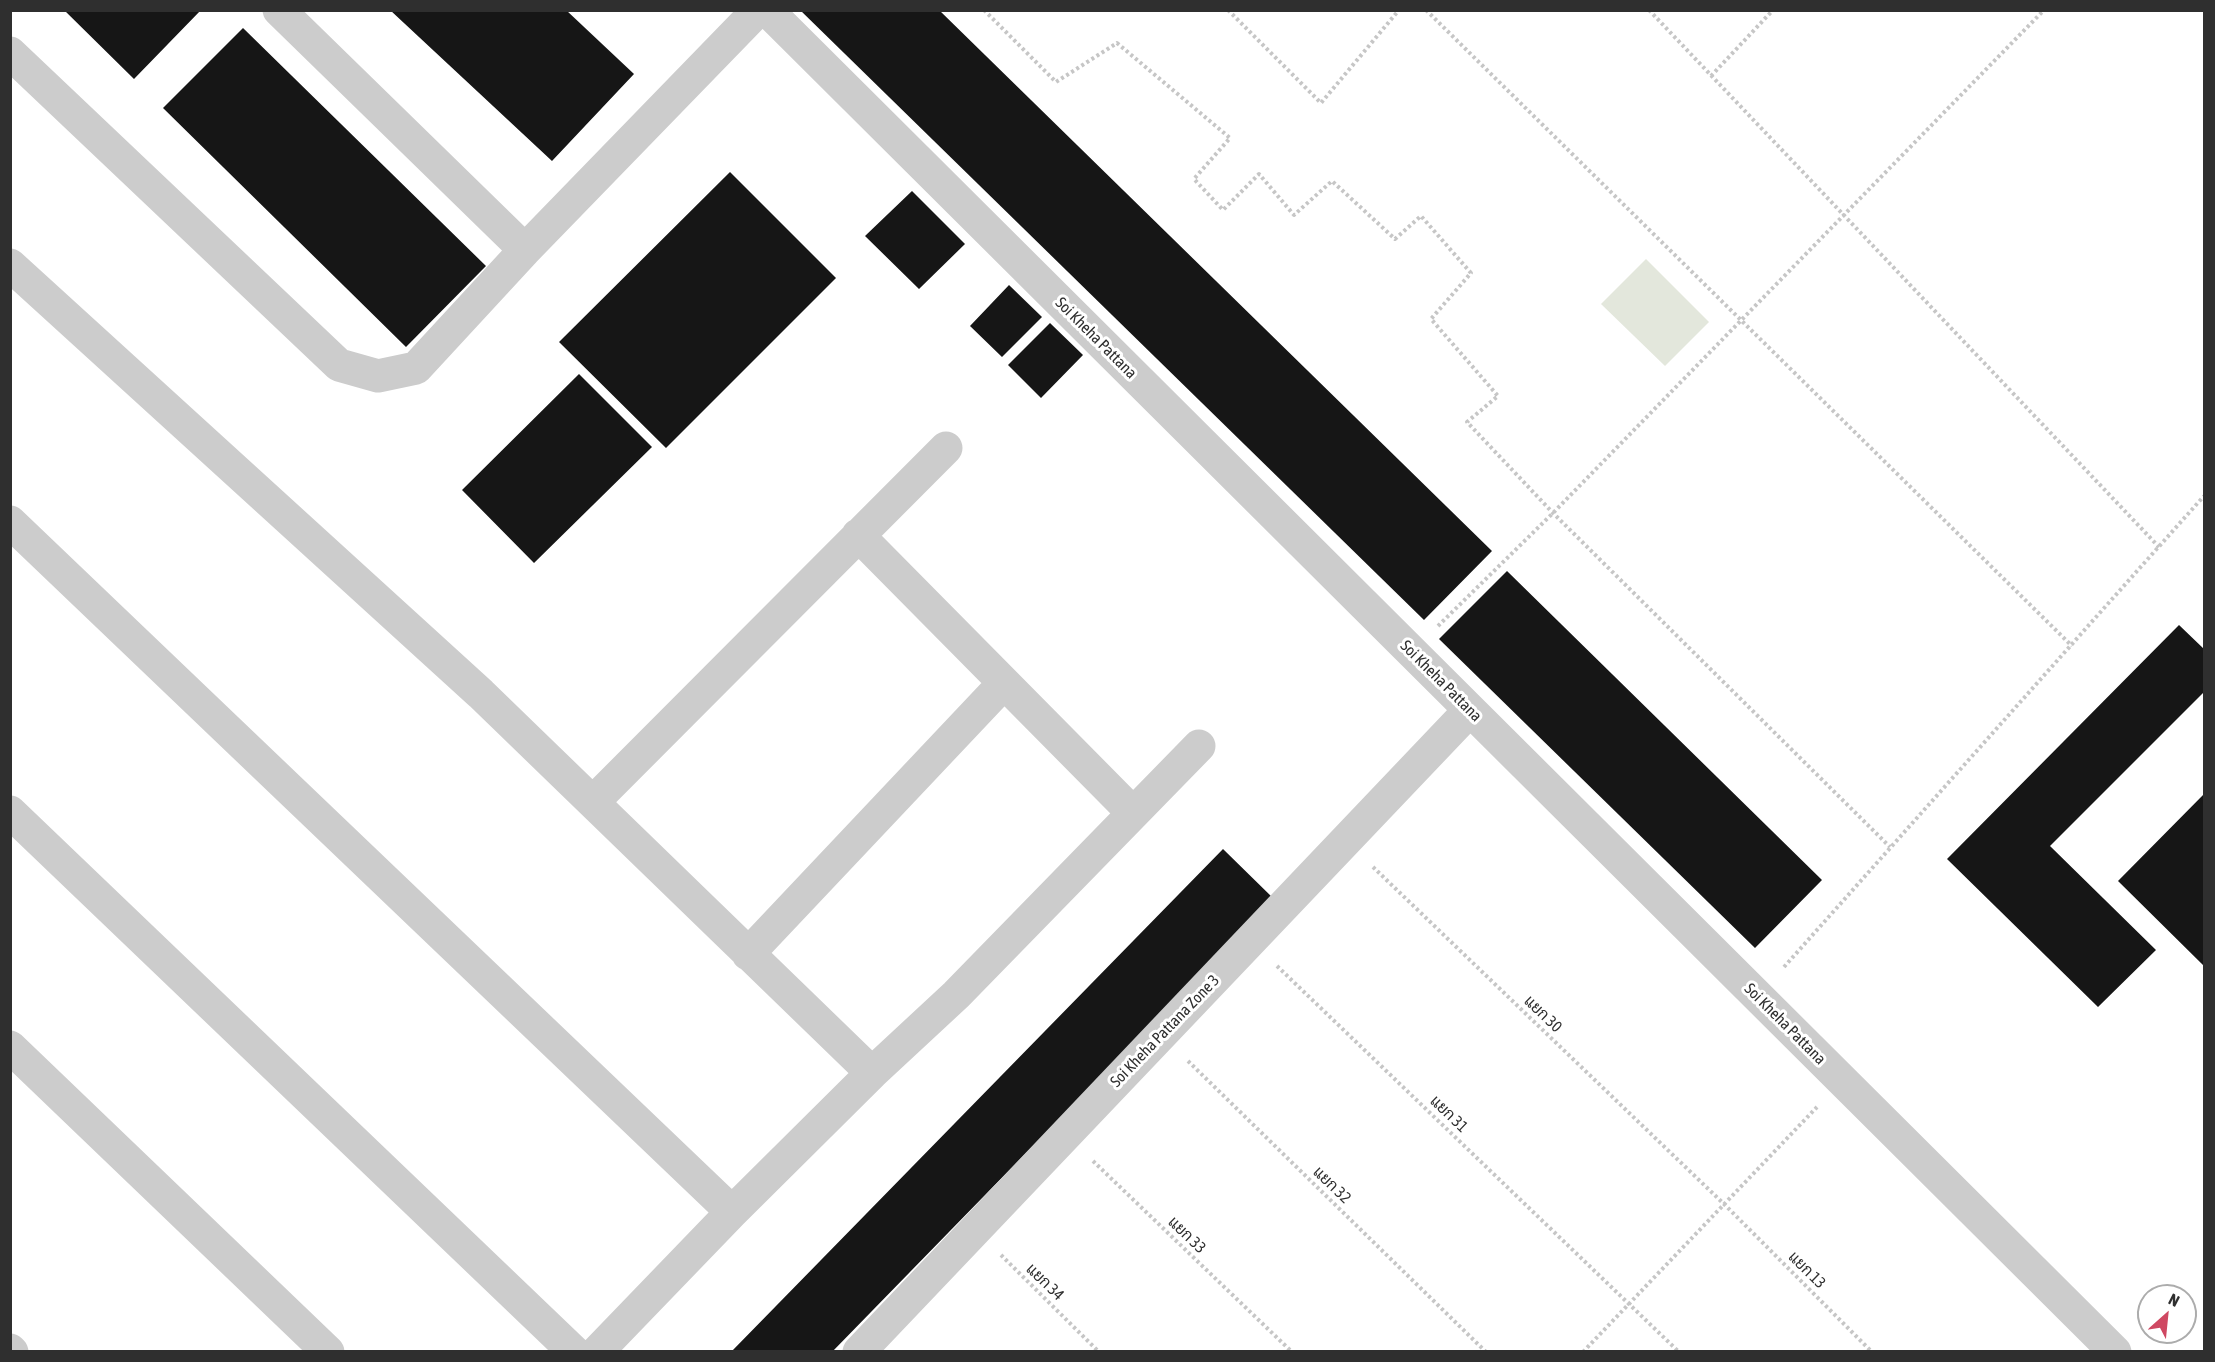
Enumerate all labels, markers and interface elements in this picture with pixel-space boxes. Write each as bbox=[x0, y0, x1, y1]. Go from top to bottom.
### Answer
street label: Soi Kheha Pattana bbox=[1051, 293, 1141, 383]
street label: Soi Kheha Pattana bbox=[1396, 636, 1486, 726]
street label: Soi Kheha Pattana Zone 3 bbox=[1106, 971, 1224, 1091]
street label: Soi Kheha Pattana bbox=[1740, 979, 1830, 1069]
street label: แยก 30 bbox=[1520, 992, 1566, 1036]
street label: แยก 31 bbox=[1426, 1092, 1472, 1136]
street label: แยก 32 bbox=[1309, 1163, 1355, 1207]
street label: แยก 33 bbox=[1164, 1213, 1210, 1257]
street label: แยก 13 bbox=[1784, 1247, 1830, 1293]
street label: แยก 34 bbox=[1022, 1260, 1068, 1304]
north arrow bbox=[2137, 1284, 2197, 1344]
text: N bbox=[2166, 1290, 2183, 1310]

